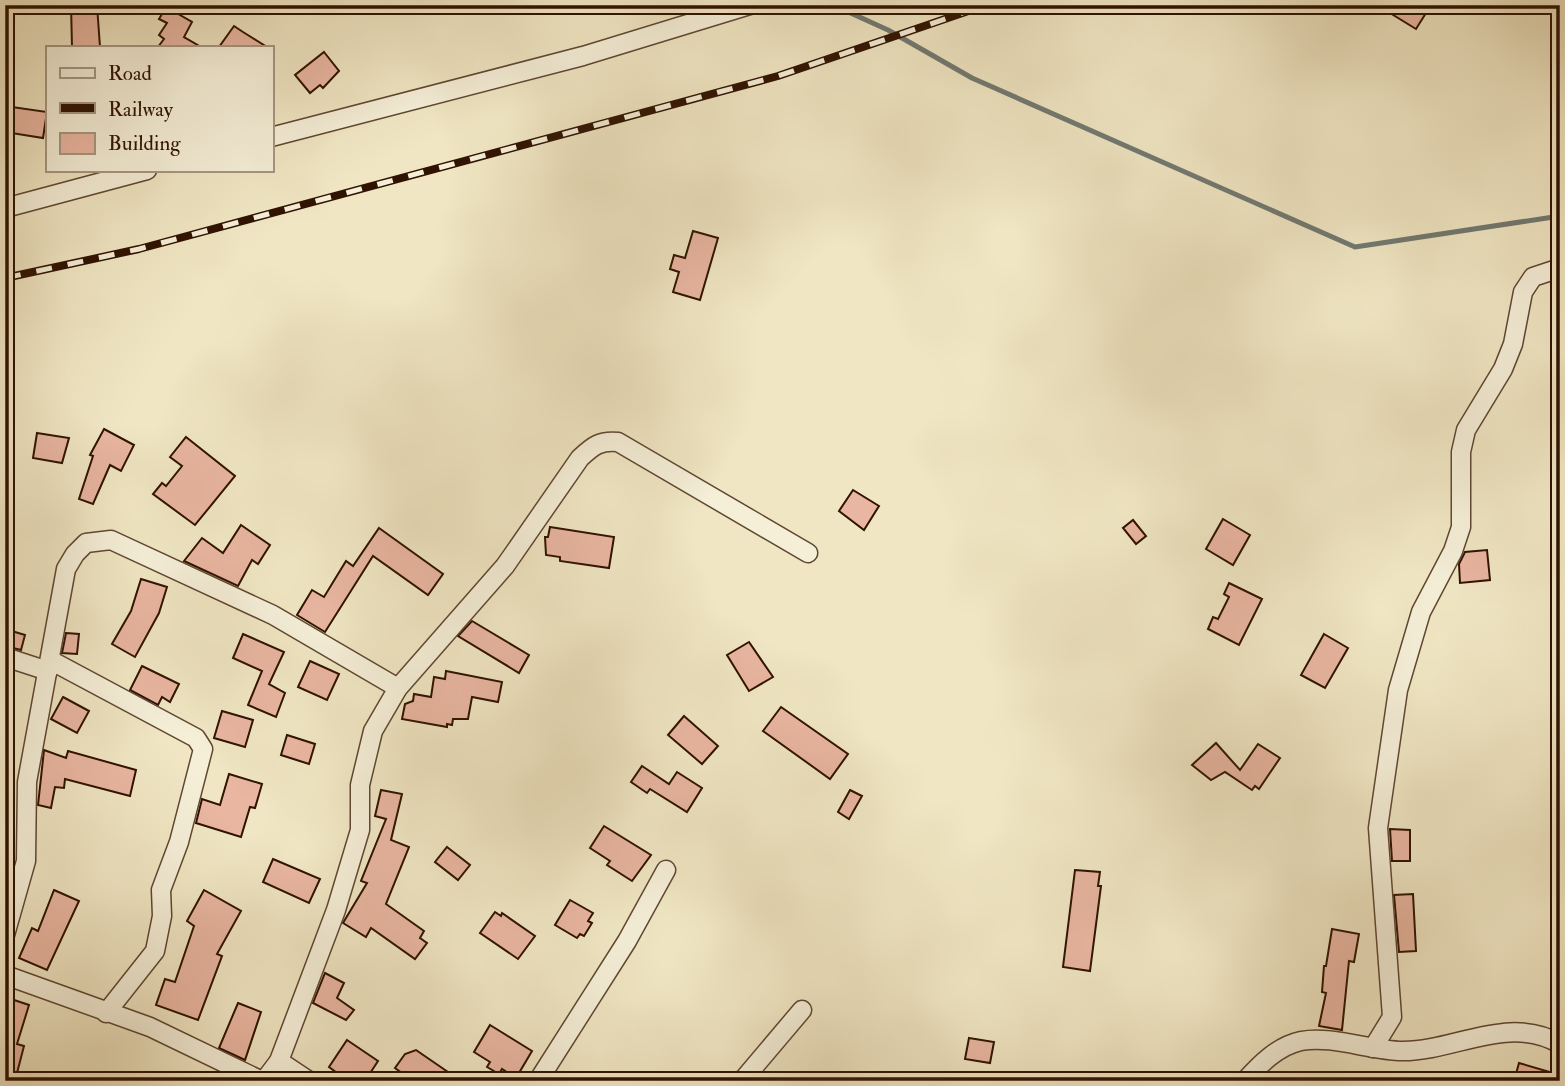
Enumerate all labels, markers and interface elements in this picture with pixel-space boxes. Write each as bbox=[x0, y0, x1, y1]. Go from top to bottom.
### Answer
legend bbox=[46, 46, 273, 172]
text: Road bbox=[108, 60, 153, 87]
text: Railway bbox=[108, 96, 174, 123]
text: Building bbox=[108, 130, 181, 157]

